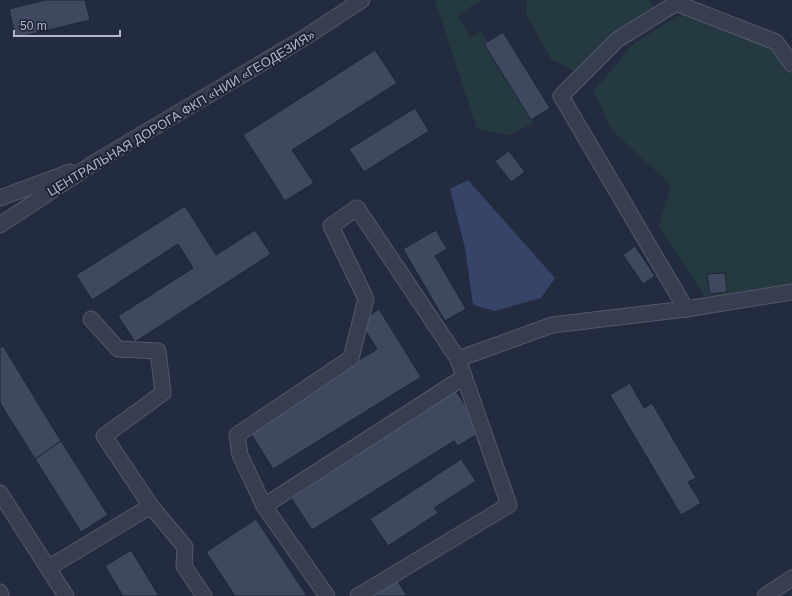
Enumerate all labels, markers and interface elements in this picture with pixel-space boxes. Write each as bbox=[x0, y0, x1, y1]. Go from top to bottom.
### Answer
scale bar bbox=[14, 12, 120, 38]
text: 50 m bbox=[20, 19, 47, 33]
street label: ЦЕНТРАЛЬНАЯ ДОРОГА ФКП «НИИ «ГЕОДЕЗИЯ» bbox=[45, 27, 317, 199]

